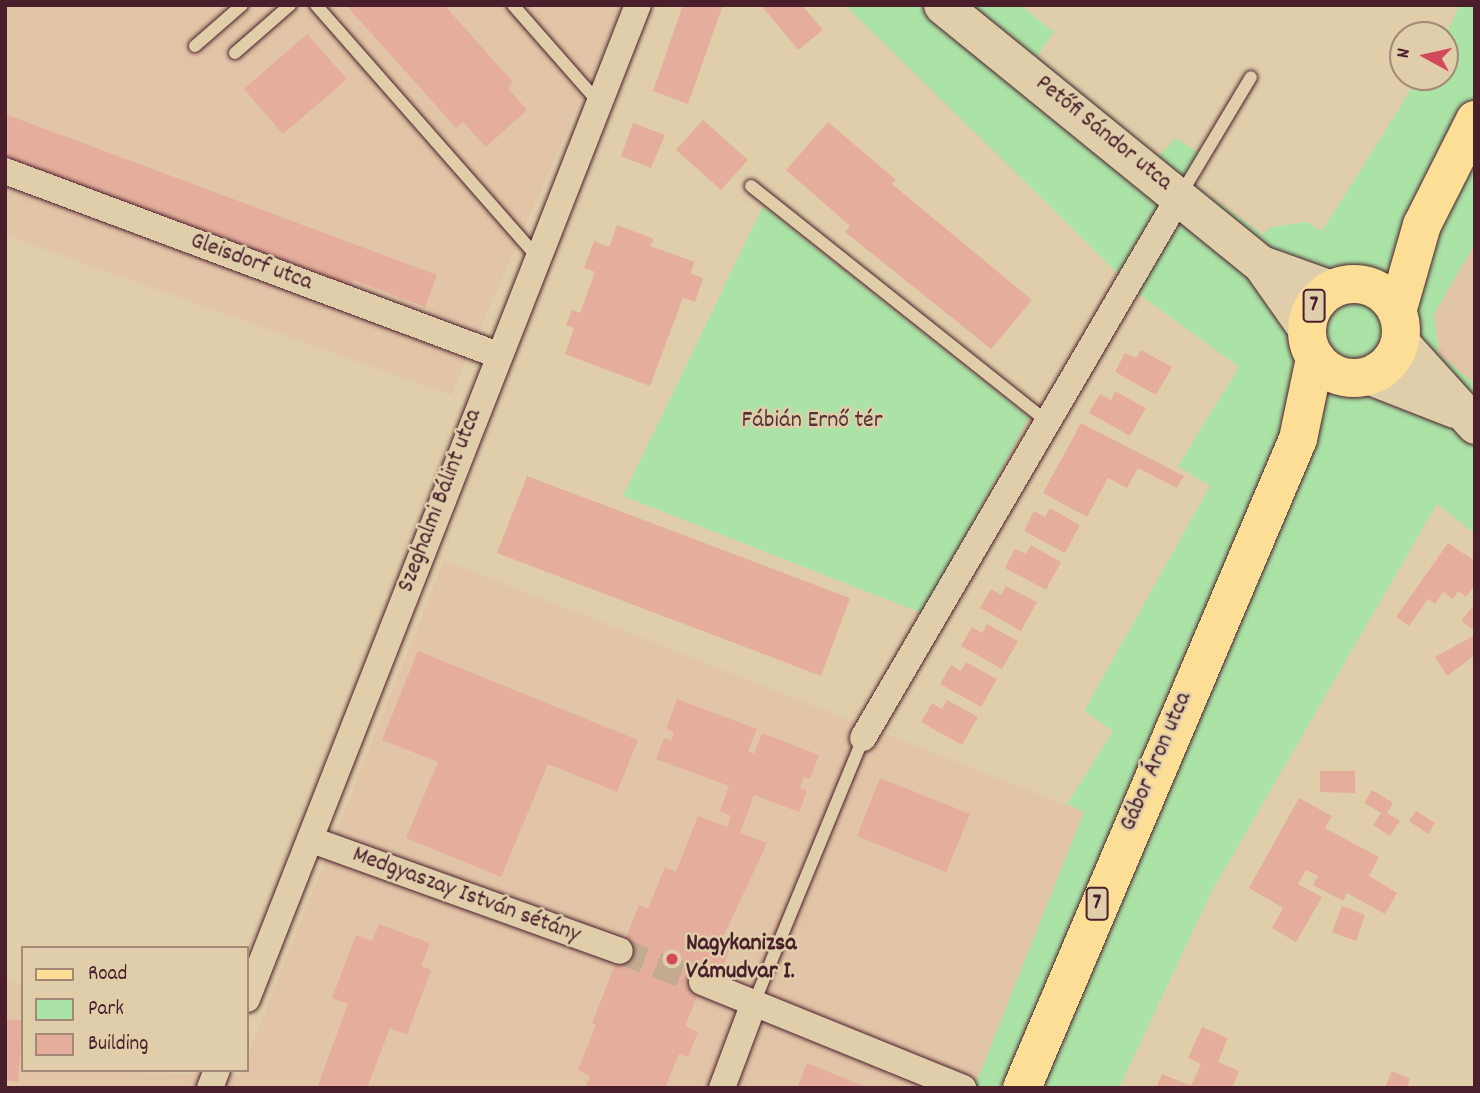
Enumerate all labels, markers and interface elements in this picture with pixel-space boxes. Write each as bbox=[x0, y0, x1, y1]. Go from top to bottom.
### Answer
north arrow bbox=[1389, 21, 1459, 91]
text: N bbox=[1391, 47, 1419, 60]
street label: Petőfi Sándor utca bbox=[1029, 70, 1177, 198]
street label: Gleisdorf utca bbox=[186, 228, 316, 298]
road number: 7 bbox=[1302, 286, 1326, 326]
street label: Szeghalmi Bálint utca bbox=[393, 405, 489, 597]
park label: Fábián Ernő tér bbox=[741, 408, 883, 436]
street label: Gábor Áron utca bbox=[1115, 688, 1199, 836]
street label: Medgyaszay István sétány bbox=[348, 841, 584, 951]
road number: 7 bbox=[1085, 884, 1109, 923]
place label: Nagykanizsa Vámudvar I. bbox=[686, 931, 796, 987]
legend bbox=[21, 946, 248, 1072]
marker: Nagykanizsa Vámudvar I. bbox=[664, 951, 680, 967]
text: Road bbox=[88, 960, 127, 990]
text: Park bbox=[88, 995, 124, 1025]
text: Building bbox=[88, 1030, 148, 1060]

